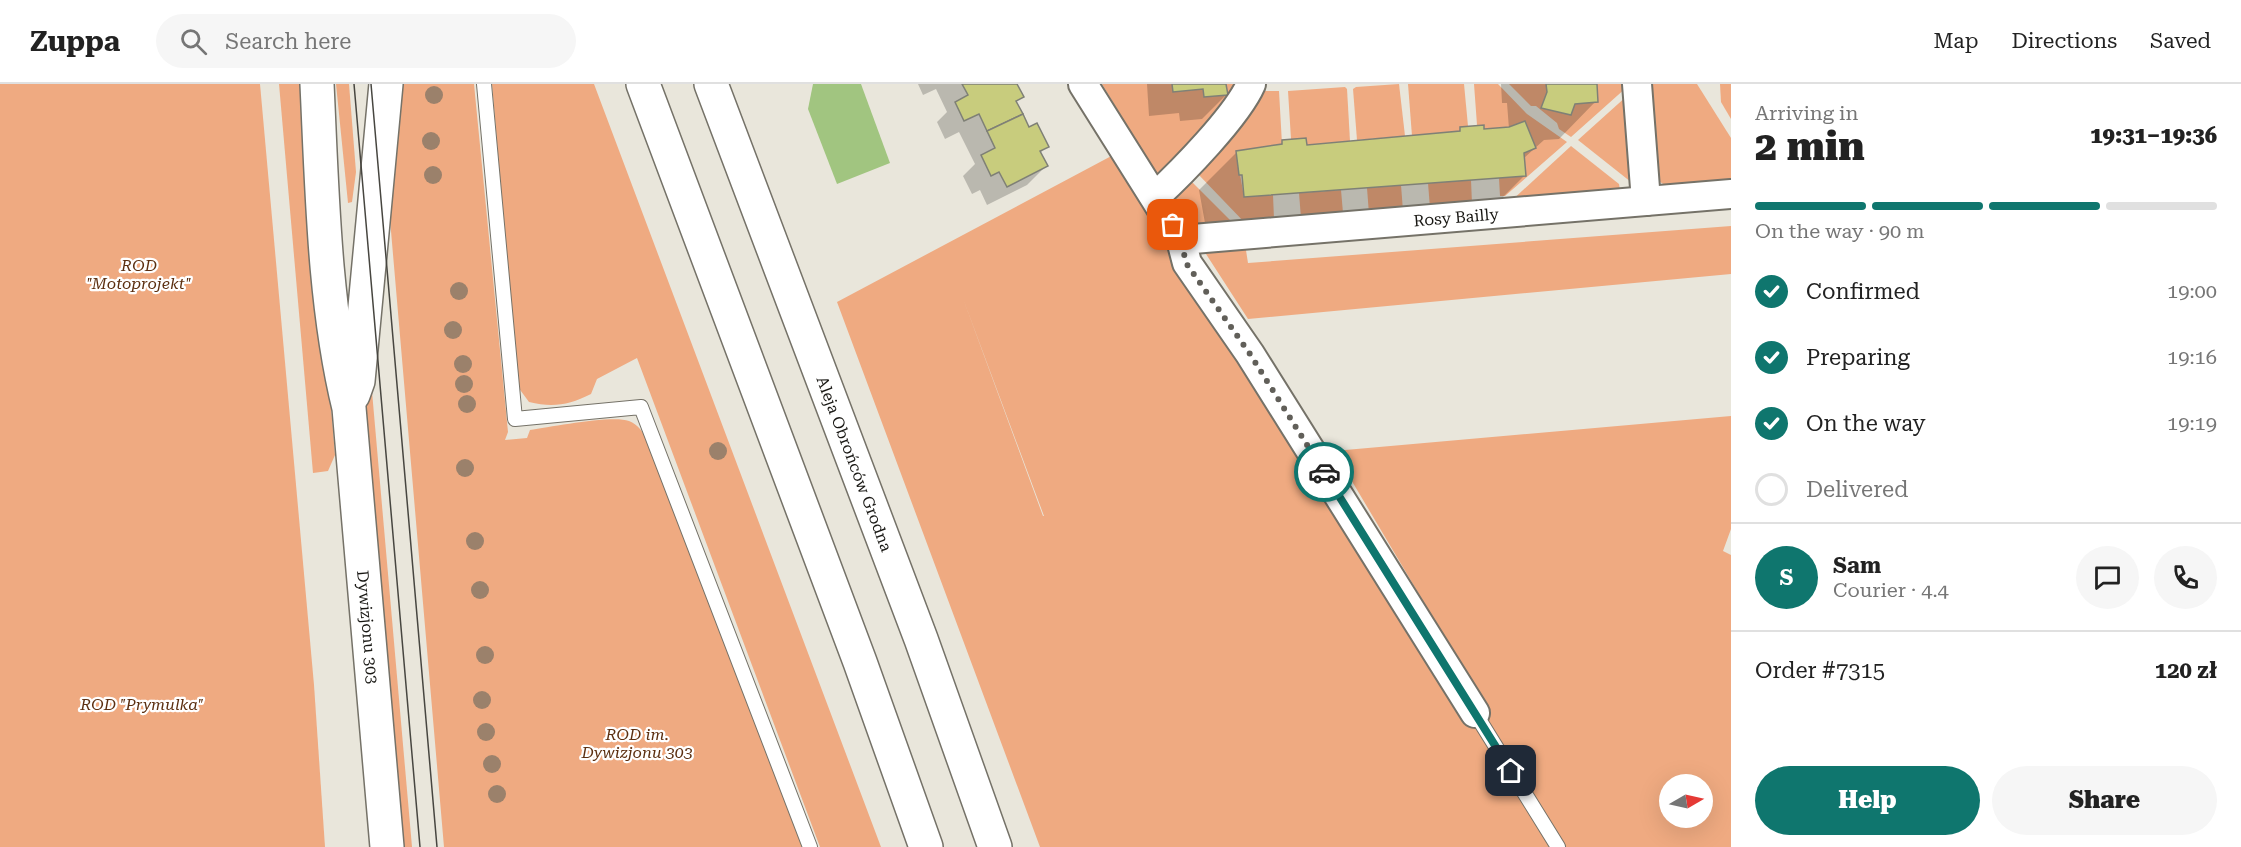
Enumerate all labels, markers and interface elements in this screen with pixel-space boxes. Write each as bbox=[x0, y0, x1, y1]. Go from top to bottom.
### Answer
search box bbox=[156, 14, 576, 68]
text: Zuppa bbox=[30, 25, 120, 58]
icon: search bbox=[177, 25, 210, 58]
text: Search here bbox=[225, 29, 351, 54]
text: Map bbox=[1934, 29, 1978, 53]
text: Directions bbox=[2011, 29, 2117, 53]
text: Saved bbox=[2150, 29, 2211, 53]
text: Arriving in bbox=[1755, 101, 1858, 125]
text: 19:31–19:36 bbox=[2090, 123, 2217, 148]
text: 2 min bbox=[1755, 124, 1865, 170]
pin bbox=[1147, 199, 1198, 250]
street label: Rosy Bailly bbox=[1413, 204, 1500, 231]
icon: bag bbox=[1156, 208, 1189, 241]
text: On the way · 90 m bbox=[1755, 219, 1925, 243]
park label: ROD "Motoprojekt" bbox=[87, 256, 191, 293]
icon: check bbox=[1755, 275, 1788, 308]
text: Confirmed bbox=[1806, 279, 1920, 304]
text: 19:00 bbox=[2167, 279, 2217, 303]
icon: check bbox=[1755, 341, 1788, 374]
text: Preparing bbox=[1806, 345, 1910, 370]
text: 19:16 bbox=[2167, 345, 2217, 369]
street label: Aleja Obrońców Grodna bbox=[812, 374, 896, 555]
icon: check bbox=[1755, 407, 1788, 440]
text: On the way bbox=[1806, 411, 1926, 436]
text: 19:19 bbox=[2167, 411, 2217, 435]
courier bbox=[1294, 442, 1354, 502]
icon: car bbox=[1308, 456, 1341, 489]
text: Delivered bbox=[1806, 477, 1908, 502]
button: chat bbox=[2076, 546, 2139, 609]
button: phone bbox=[2154, 546, 2217, 609]
text: Sam bbox=[1833, 553, 1881, 578]
text: S bbox=[1780, 565, 1793, 590]
street label: Dywizjonu 303 bbox=[353, 569, 382, 685]
text: Courier · 4.4 bbox=[1833, 578, 1949, 602]
text: Order #7315 bbox=[1755, 658, 1885, 683]
text: 120 zł bbox=[2155, 658, 2217, 683]
park label: ROD "Prymulka" bbox=[79, 695, 204, 714]
park label: ROD im. Dywizjonu 303 bbox=[580, 725, 693, 762]
pin bbox=[1485, 745, 1536, 796]
icon: home bbox=[1494, 754, 1527, 787]
button: Help bbox=[1755, 766, 1980, 835]
button: Share bbox=[1992, 766, 2217, 835]
north arrow bbox=[1659, 774, 1713, 828]
map controls bbox=[1659, 774, 1713, 828]

